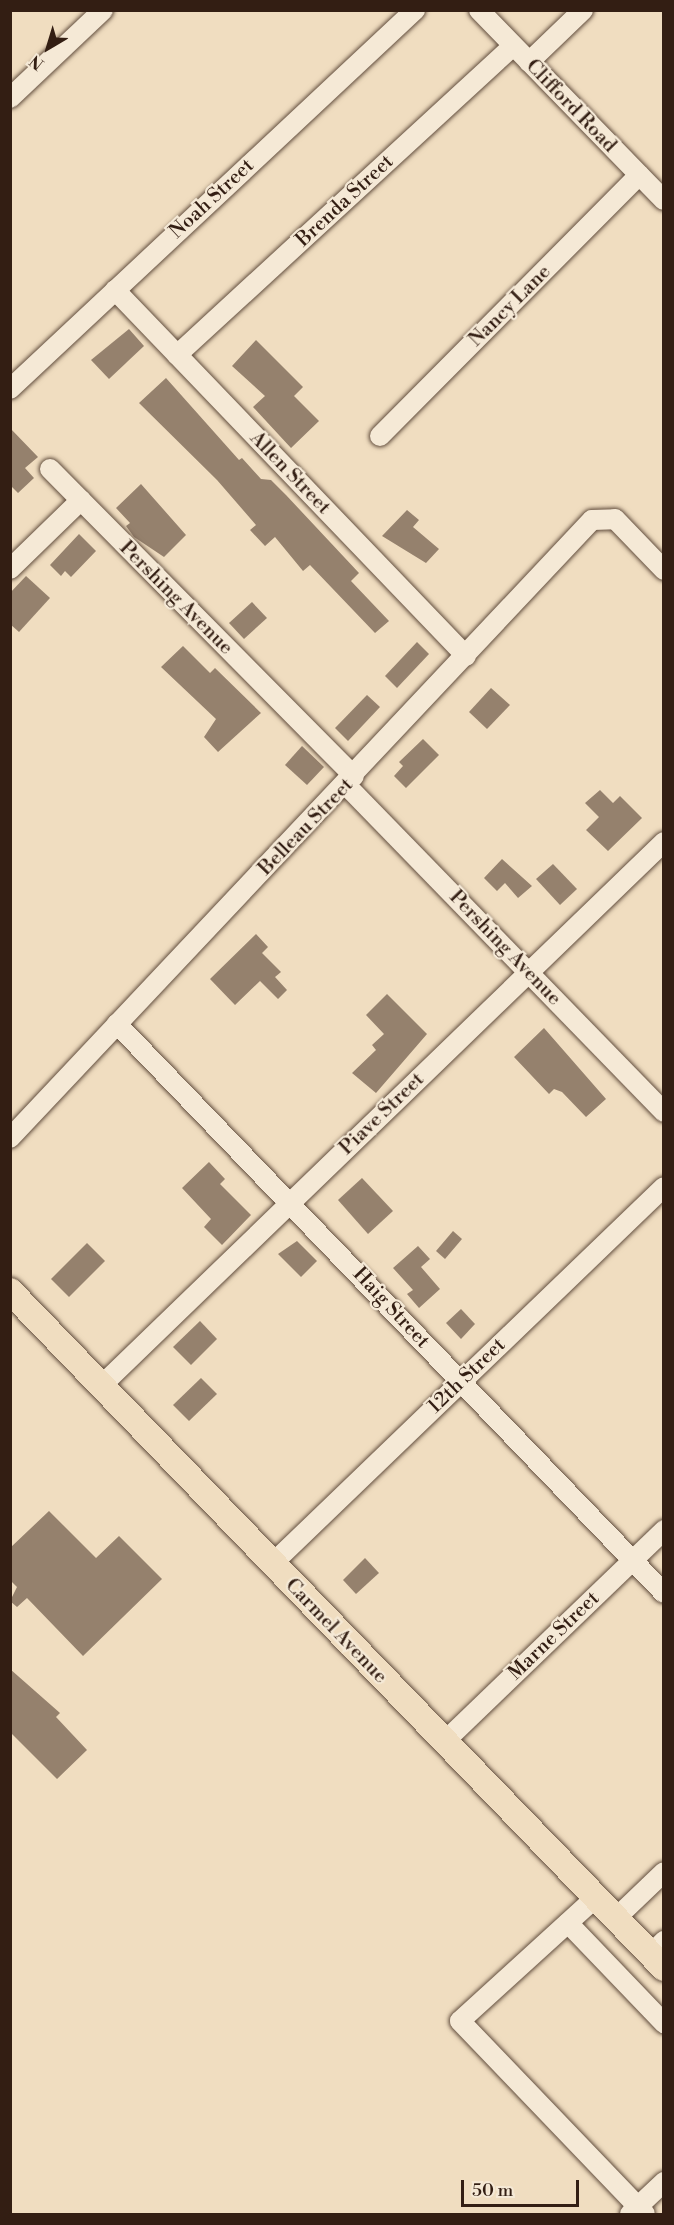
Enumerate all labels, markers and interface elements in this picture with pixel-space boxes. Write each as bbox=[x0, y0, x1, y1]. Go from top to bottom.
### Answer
north arrow bbox=[18, 18, 78, 78]
text: N bbox=[26, 50, 48, 74]
street label: Clifford Road bbox=[521, 54, 621, 158]
street label: Brenda Street bbox=[291, 150, 399, 252]
street label: Noah Street bbox=[165, 154, 259, 244]
street label: Nancy Lane bbox=[464, 260, 556, 352]
street label: Allen Street bbox=[245, 427, 335, 519]
street label: Pershing Avenue bbox=[114, 536, 238, 660]
street label: Belleau Street bbox=[254, 773, 358, 881]
street label: Pershing Avenue bbox=[444, 885, 566, 1011]
street label: Piave Street bbox=[335, 1068, 429, 1160]
street label: Haig Street bbox=[348, 1263, 434, 1353]
street label: 12th Street bbox=[423, 1333, 511, 1419]
street label: Carmel Avenue bbox=[280, 1574, 392, 1688]
street label: Marne Street bbox=[504, 1587, 604, 1685]
scale bar bbox=[464, 2168, 582, 2206]
text: 50 m bbox=[472, 2179, 513, 2202]

